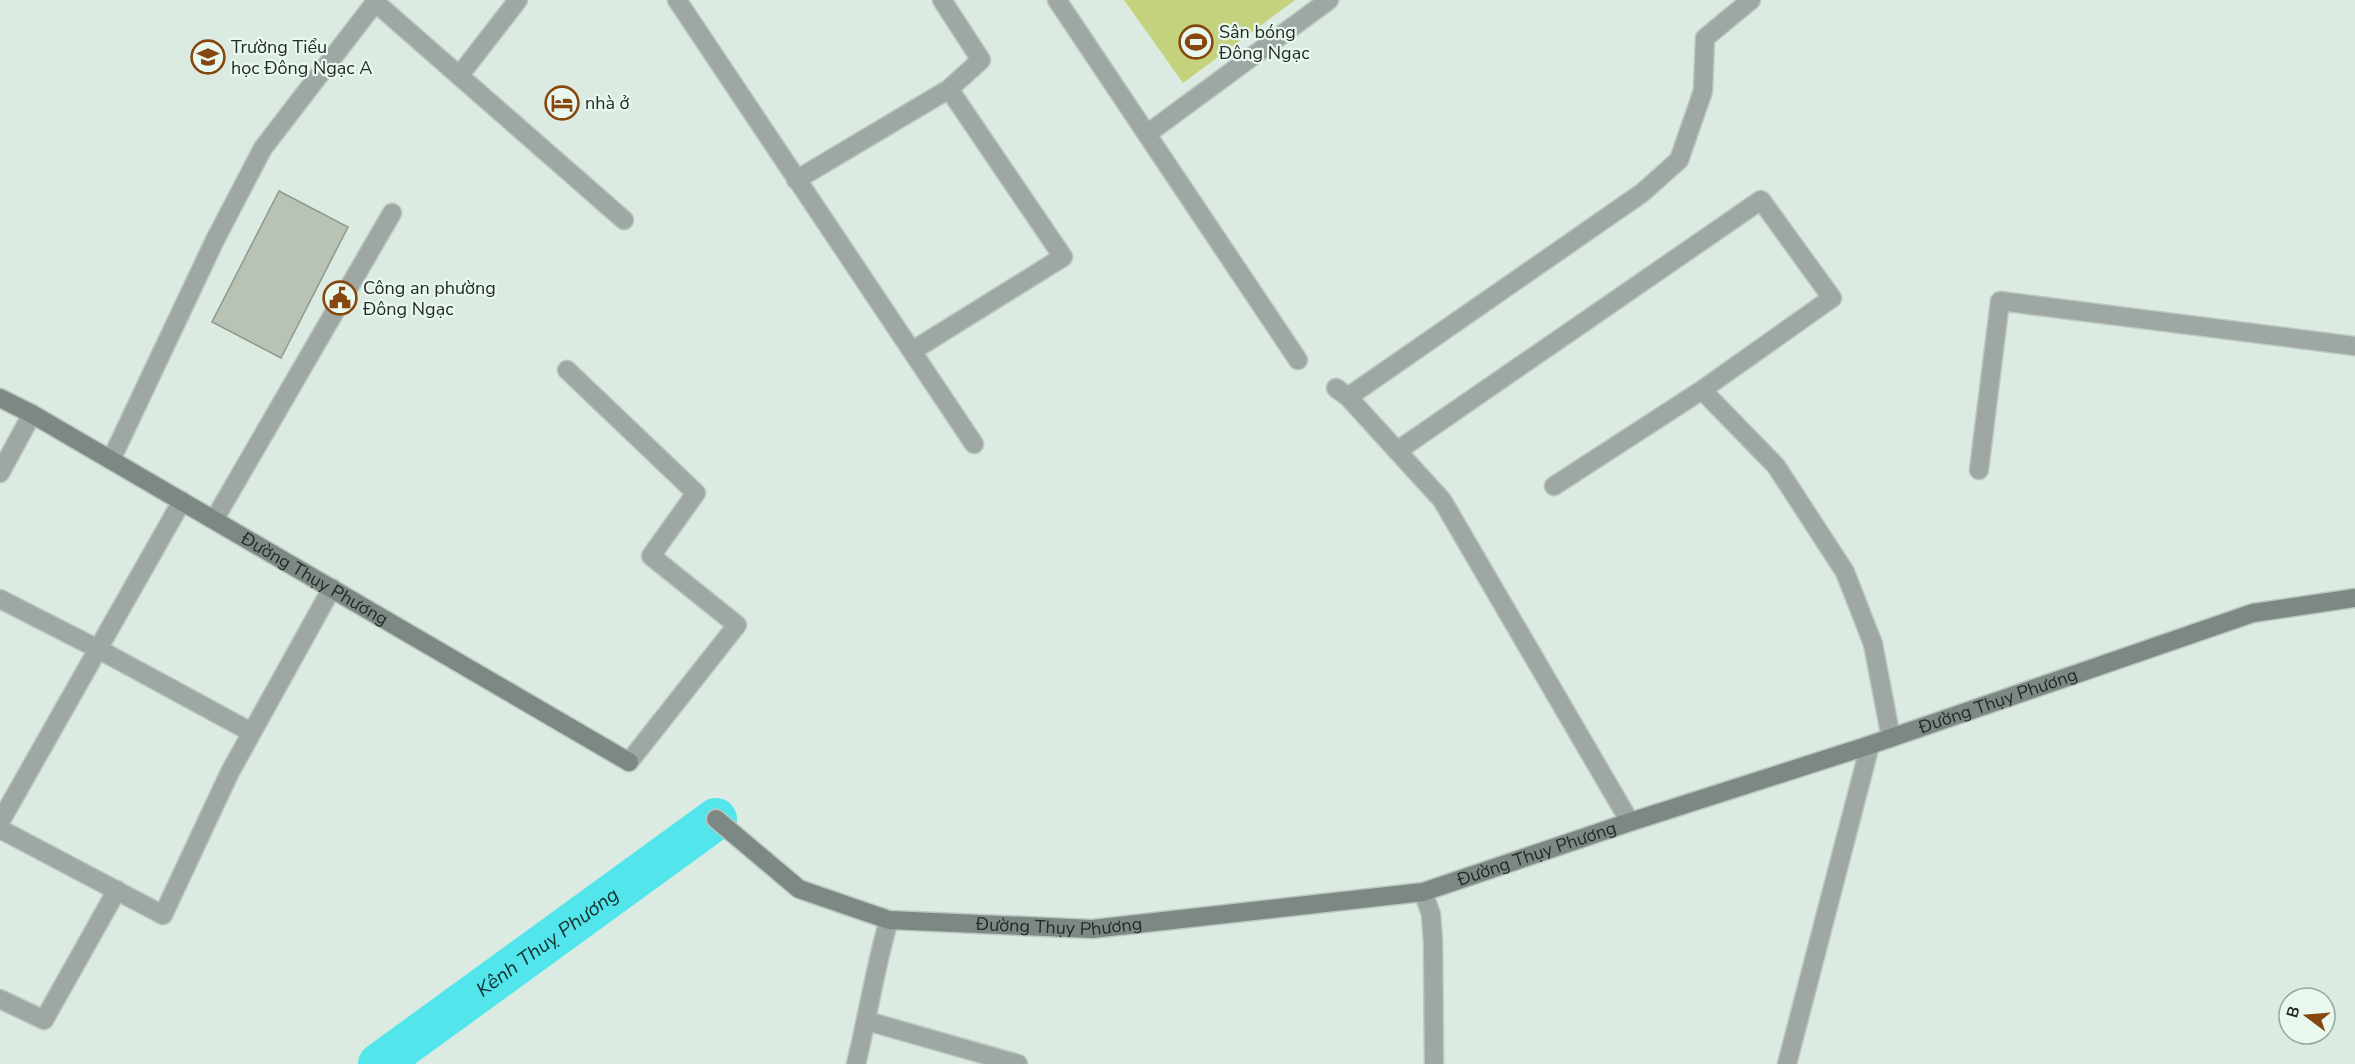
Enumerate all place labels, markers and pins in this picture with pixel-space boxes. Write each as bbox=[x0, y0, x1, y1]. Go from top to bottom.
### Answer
place label: Sân bóng Đông Ngạc bbox=[1218, 20, 1310, 65]
sports icon: Sân bóng Đông Ngạc bbox=[1178, 24, 1214, 60]
place label: Trường Tiểu học Đông Ngạc A bbox=[231, 35, 372, 80]
school or university icon: Trường Tiểu học Đông Ngạc A bbox=[190, 39, 226, 75]
hotel icon: nhà ở bbox=[544, 85, 580, 121]
place label: nhà ở bbox=[585, 91, 630, 115]
place label: Công an phường Đông Ngạc bbox=[362, 276, 496, 321]
public building icon: Công an phường Đông Ngạc bbox=[322, 280, 358, 316]

